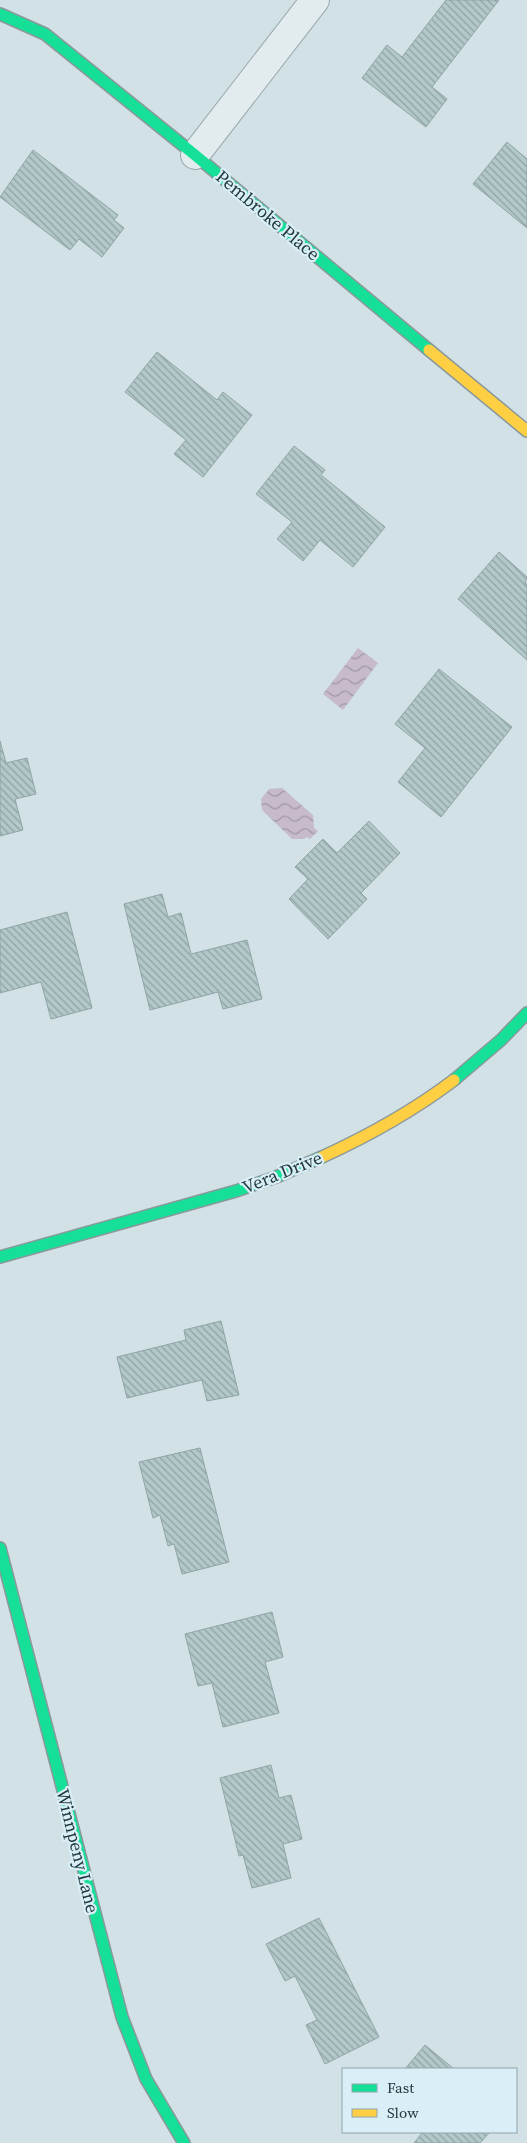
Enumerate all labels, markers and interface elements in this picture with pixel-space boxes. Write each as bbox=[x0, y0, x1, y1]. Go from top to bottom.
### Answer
street label: Pembroke Place bbox=[211, 164, 325, 266]
street label: Vera Drive bbox=[238, 1145, 326, 1199]
street label: Winnpeny Lane bbox=[50, 1786, 106, 1916]
legend bbox=[342, 2068, 517, 2133]
text: Fast bbox=[387, 2077, 414, 2098]
text: Slow bbox=[387, 2102, 419, 2123]

